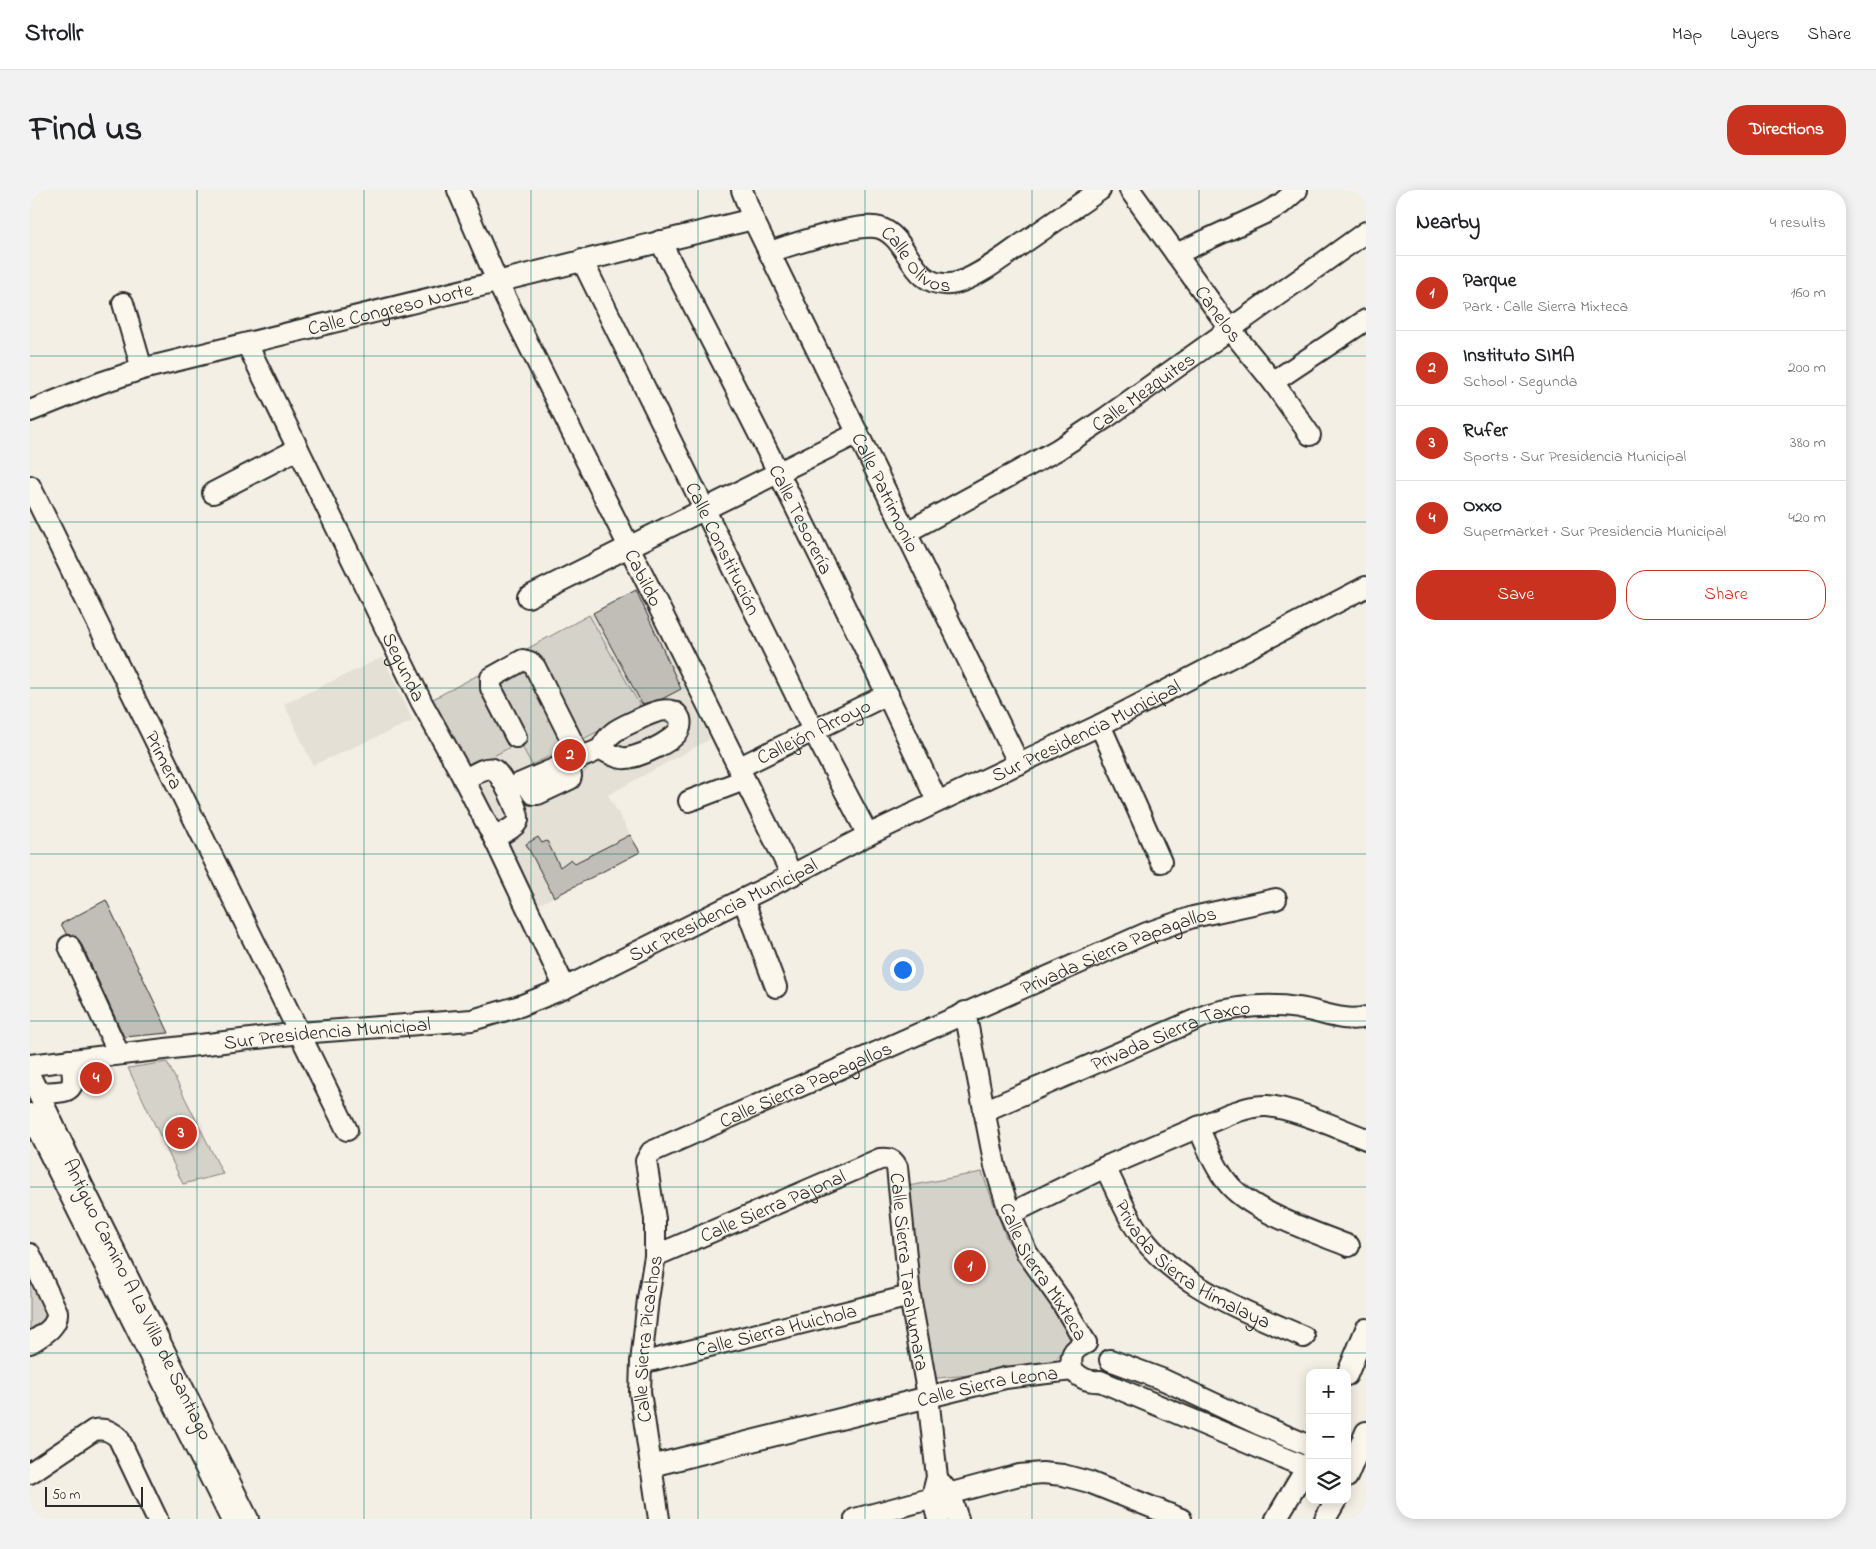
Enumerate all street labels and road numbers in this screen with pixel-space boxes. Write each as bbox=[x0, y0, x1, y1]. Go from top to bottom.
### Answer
street label: Calle Olivos bbox=[874, 219, 951, 301]
street label: Calle Congreso Norte bbox=[305, 276, 476, 345]
street label: Canelos bbox=[1186, 280, 1248, 350]
street label: Calle Mezquites bbox=[1087, 346, 1202, 440]
street label: Calle Patrimonio bbox=[843, 428, 926, 558]
street label: Calle Tesorería bbox=[760, 460, 839, 580]
street label: Calle Constitución bbox=[676, 478, 766, 621]
street label: Cabildo bbox=[615, 545, 669, 612]
street label: Segunda bbox=[373, 628, 431, 707]
street label: Sur Presidencia Municipal bbox=[987, 673, 1187, 791]
street label: Callejón Arroyo bbox=[752, 693, 876, 774]
street label: Primera bbox=[136, 727, 189, 795]
street label: Sur Presidencia Municipal bbox=[624, 852, 823, 971]
street label: Privada Sierra Papagallos bbox=[1017, 900, 1220, 1004]
street label: Privada Sierra Taxco bbox=[1087, 994, 1252, 1080]
street label: Sur Presidencia Municipal bbox=[222, 1011, 432, 1059]
street label: Calle Sierra Papagallos bbox=[715, 1035, 897, 1137]
street label: Antiguo Camino A La Villa de Santiago bbox=[54, 1154, 219, 1446]
street label: Calle Sierra Pajonal bbox=[696, 1163, 851, 1252]
street label: Calle Sierra Tarahumara bbox=[881, 1171, 935, 1373]
street label: Privada Sierra Himalaya bbox=[1106, 1195, 1275, 1338]
street label: Calle Sierra Mixteca bbox=[990, 1200, 1094, 1347]
street label: Calle Sierra Picachos bbox=[628, 1253, 672, 1424]
street label: Calle Sierra Huichola bbox=[693, 1298, 860, 1366]
street label: Calle Sierra Leona bbox=[914, 1360, 1060, 1416]

